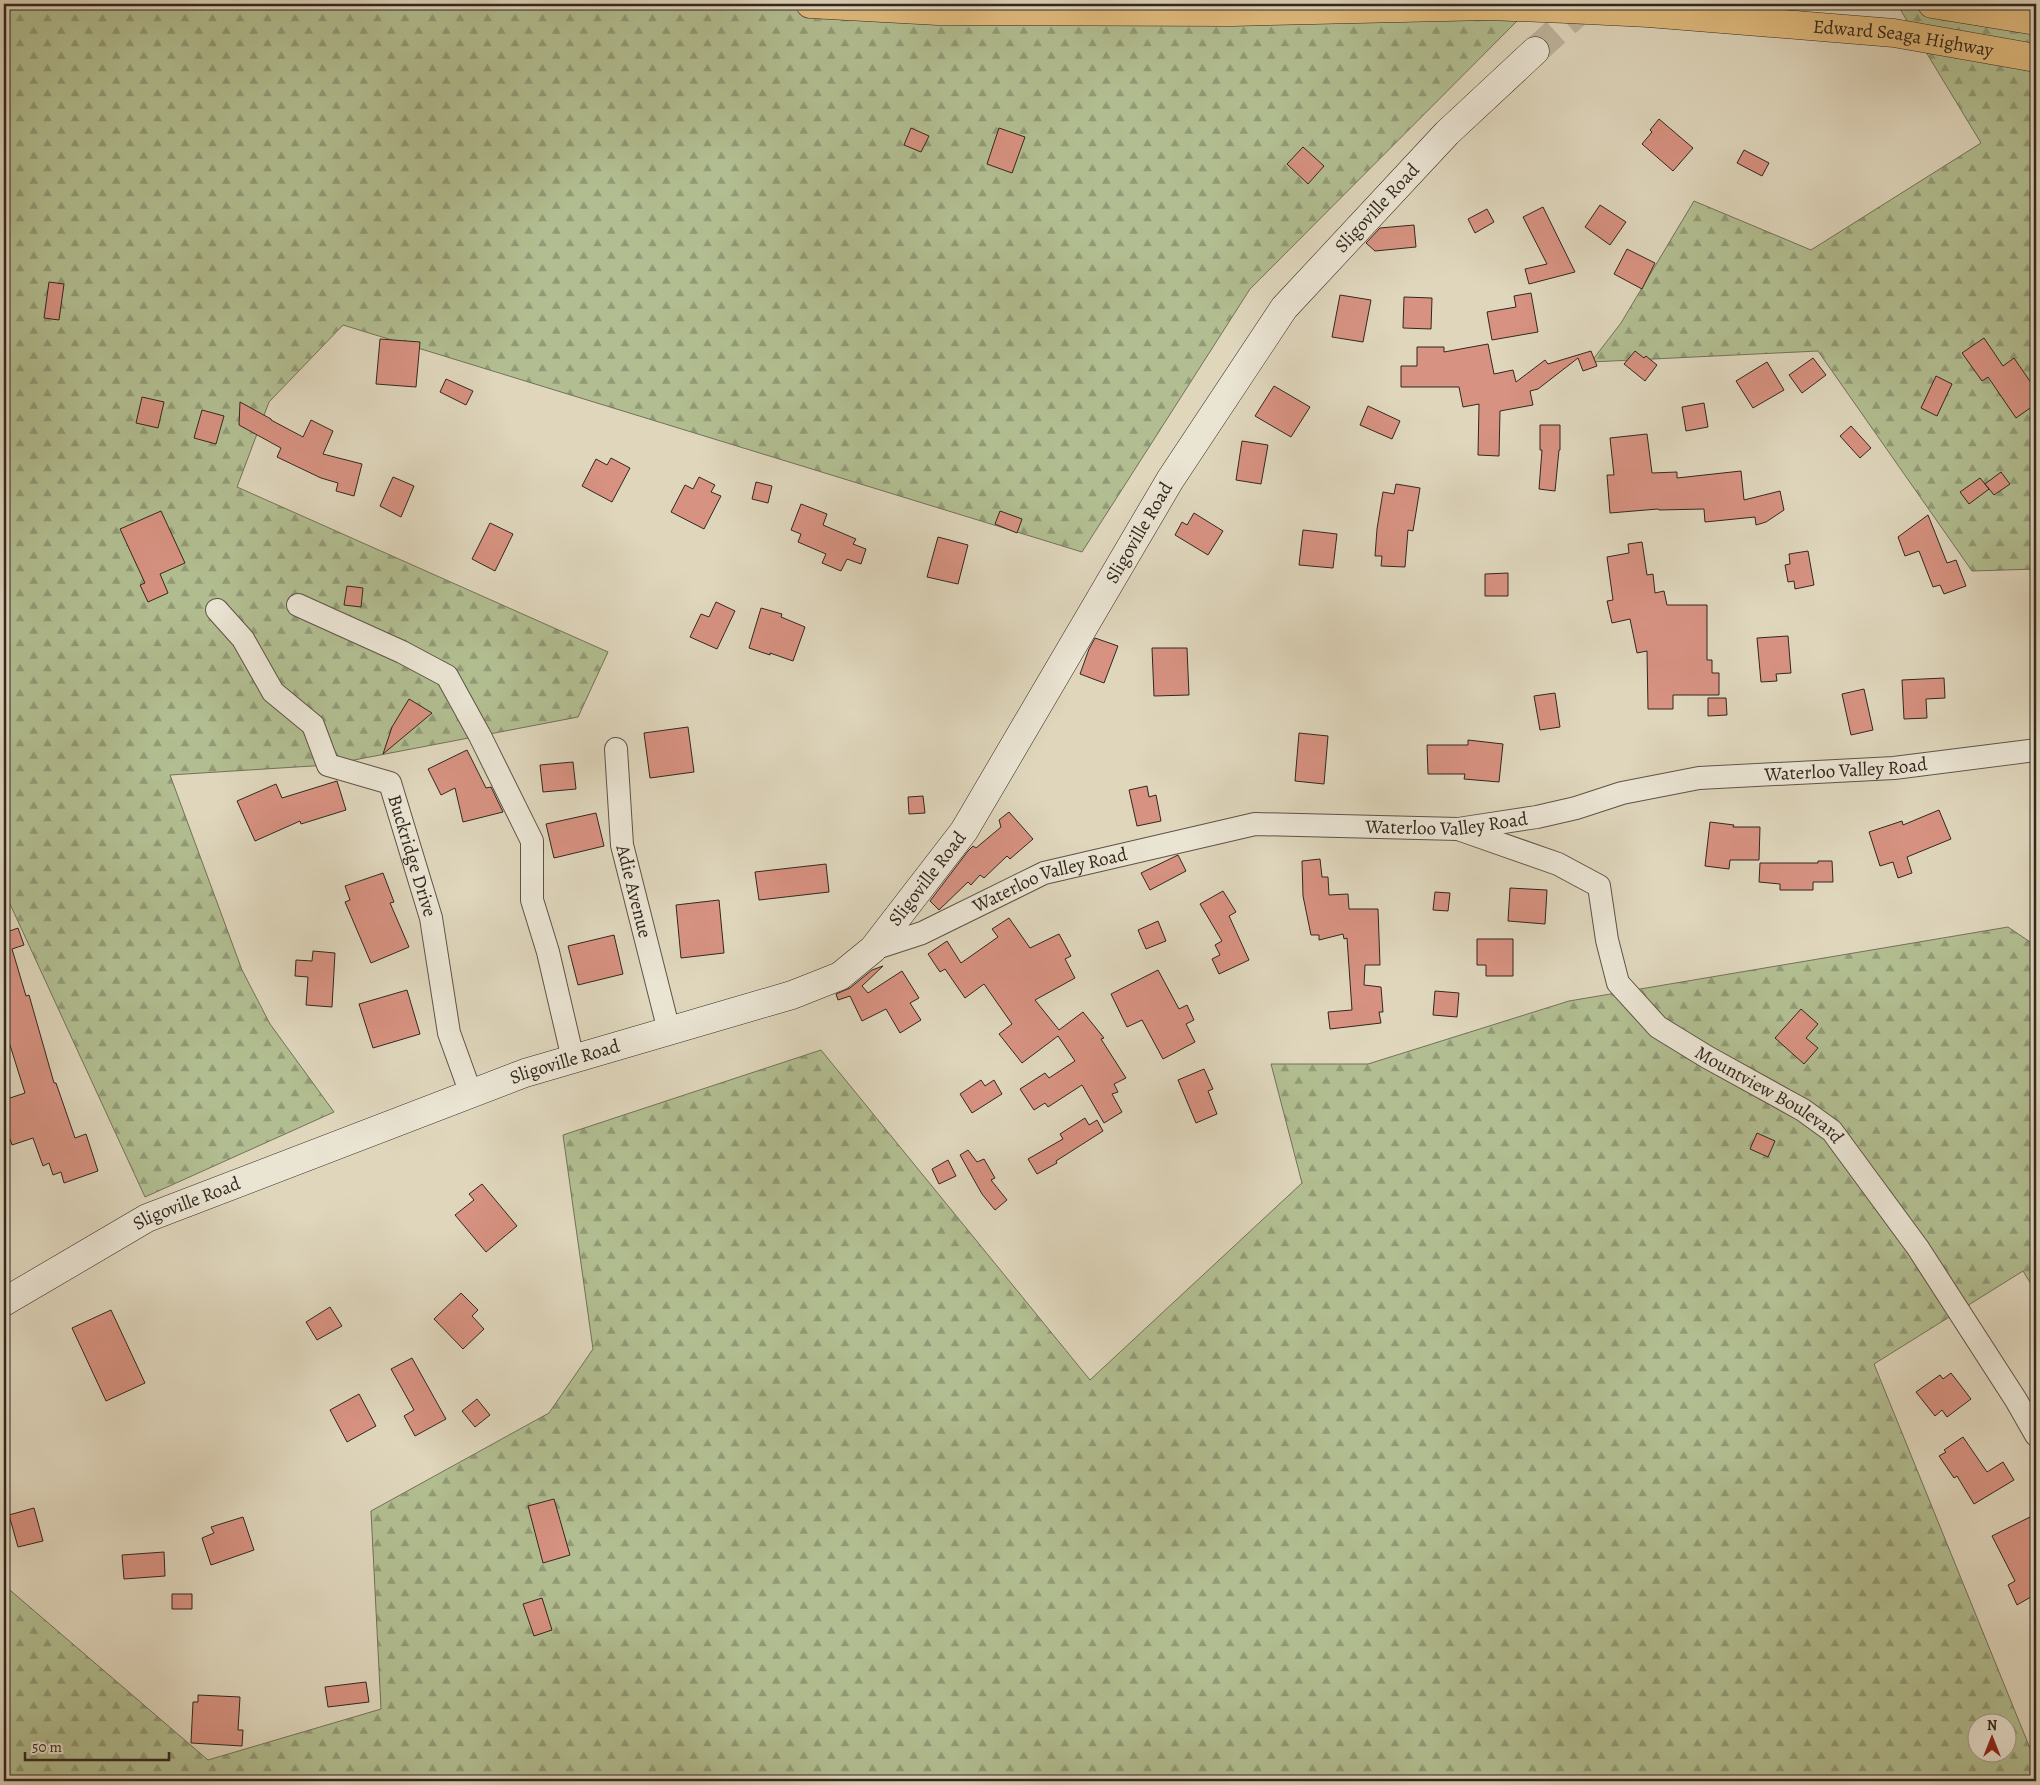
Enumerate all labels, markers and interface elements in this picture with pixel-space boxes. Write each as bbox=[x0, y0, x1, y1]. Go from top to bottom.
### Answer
street label: Edward Seaga Highway bbox=[1812, 13, 1996, 63]
street label: Sligoville Road bbox=[1329, 157, 1426, 259]
street label: Sligoville Road bbox=[1099, 476, 1179, 588]
street label: Waterloo Valley Road bbox=[1763, 751, 1929, 788]
street label: Buckridge Drive bbox=[381, 791, 443, 920]
street label: Waterloo Valley Road bbox=[1364, 805, 1530, 842]
street label: Sligoville Road bbox=[882, 825, 973, 932]
street label: Adie Avenue bbox=[609, 841, 658, 941]
street label: Waterloo Valley Road bbox=[967, 841, 1131, 920]
street label: Sligoville Road bbox=[506, 1033, 624, 1091]
street label: Mountview Boulevard bbox=[1690, 1040, 1850, 1149]
street label: Sligoville Road bbox=[128, 1170, 245, 1237]
north arrow bbox=[1968, 1712, 2018, 1762]
text: N bbox=[1987, 1716, 1997, 1735]
scale bar bbox=[25, 1730, 169, 1762]
text: 50 m bbox=[32, 1737, 62, 1757]

